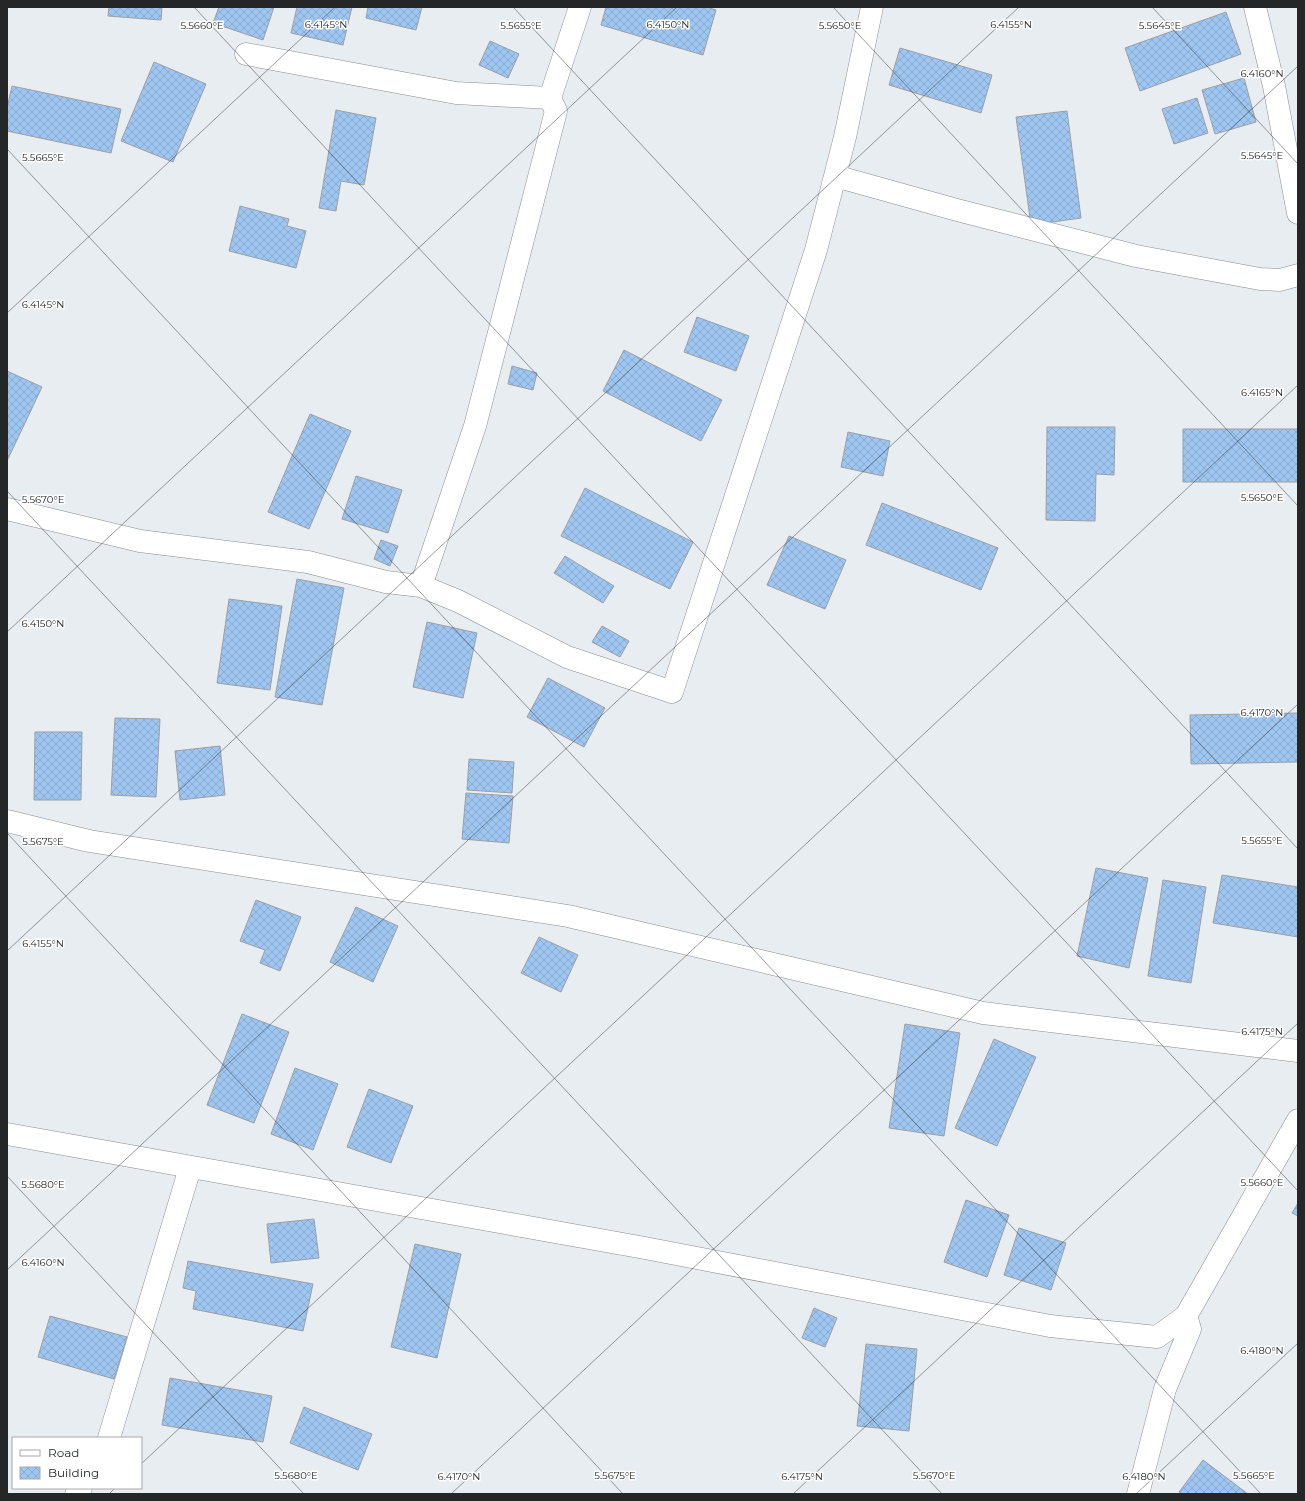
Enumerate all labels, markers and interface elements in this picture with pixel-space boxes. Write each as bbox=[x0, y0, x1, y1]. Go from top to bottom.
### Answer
text: 6.4145°N bbox=[305, 18, 347, 31]
text: 6.4150°N bbox=[647, 18, 689, 31]
text: 6.4155°N bbox=[990, 18, 1032, 31]
text: 5.5660°E bbox=[180, 19, 224, 32]
text: 5.5655°E bbox=[500, 19, 542, 32]
text: 5.5650°E bbox=[819, 19, 862, 32]
text: 5.5645°E bbox=[1139, 19, 1182, 32]
text: 6.4160°N bbox=[1240, 67, 1284, 80]
text: 5.5645°E bbox=[1241, 149, 1284, 162]
text: 5.5665°E bbox=[22, 151, 64, 164]
text: 6.4145°N bbox=[22, 298, 64, 311]
text: 6.4165°N bbox=[1241, 386, 1283, 399]
text: 5.5650°E bbox=[1241, 491, 1284, 504]
text: 5.5670°E bbox=[22, 493, 65, 506]
text: 6.4150°N bbox=[22, 617, 64, 630]
text: 6.4170°N bbox=[1241, 706, 1283, 719]
text: 5.5655°E bbox=[1241, 834, 1283, 847]
text: 5.5675°E bbox=[22, 835, 64, 848]
text: 6.4155°N bbox=[22, 937, 64, 950]
text: 6.4175°N bbox=[1241, 1025, 1283, 1038]
text: 5.5660°E bbox=[1240, 1176, 1284, 1189]
text: 5.5680°E bbox=[21, 1178, 65, 1191]
text: 6.4160°N bbox=[21, 1256, 65, 1269]
text: 6.4180°N bbox=[1240, 1344, 1284, 1357]
legend bbox=[12, 1437, 142, 1489]
text: Road bbox=[48, 1445, 79, 1460]
text: Building bbox=[48, 1465, 99, 1480]
text: 5.5680°E bbox=[274, 1469, 318, 1482]
text: 5.5675°E bbox=[594, 1469, 636, 1482]
text: 5.5670°E bbox=[913, 1469, 956, 1482]
text: 5.5665°E bbox=[1233, 1469, 1275, 1482]
text: 6.4170°N bbox=[438, 1470, 480, 1483]
text: 6.4175°N bbox=[781, 1470, 823, 1483]
text: 6.4180°N bbox=[1122, 1470, 1166, 1483]

